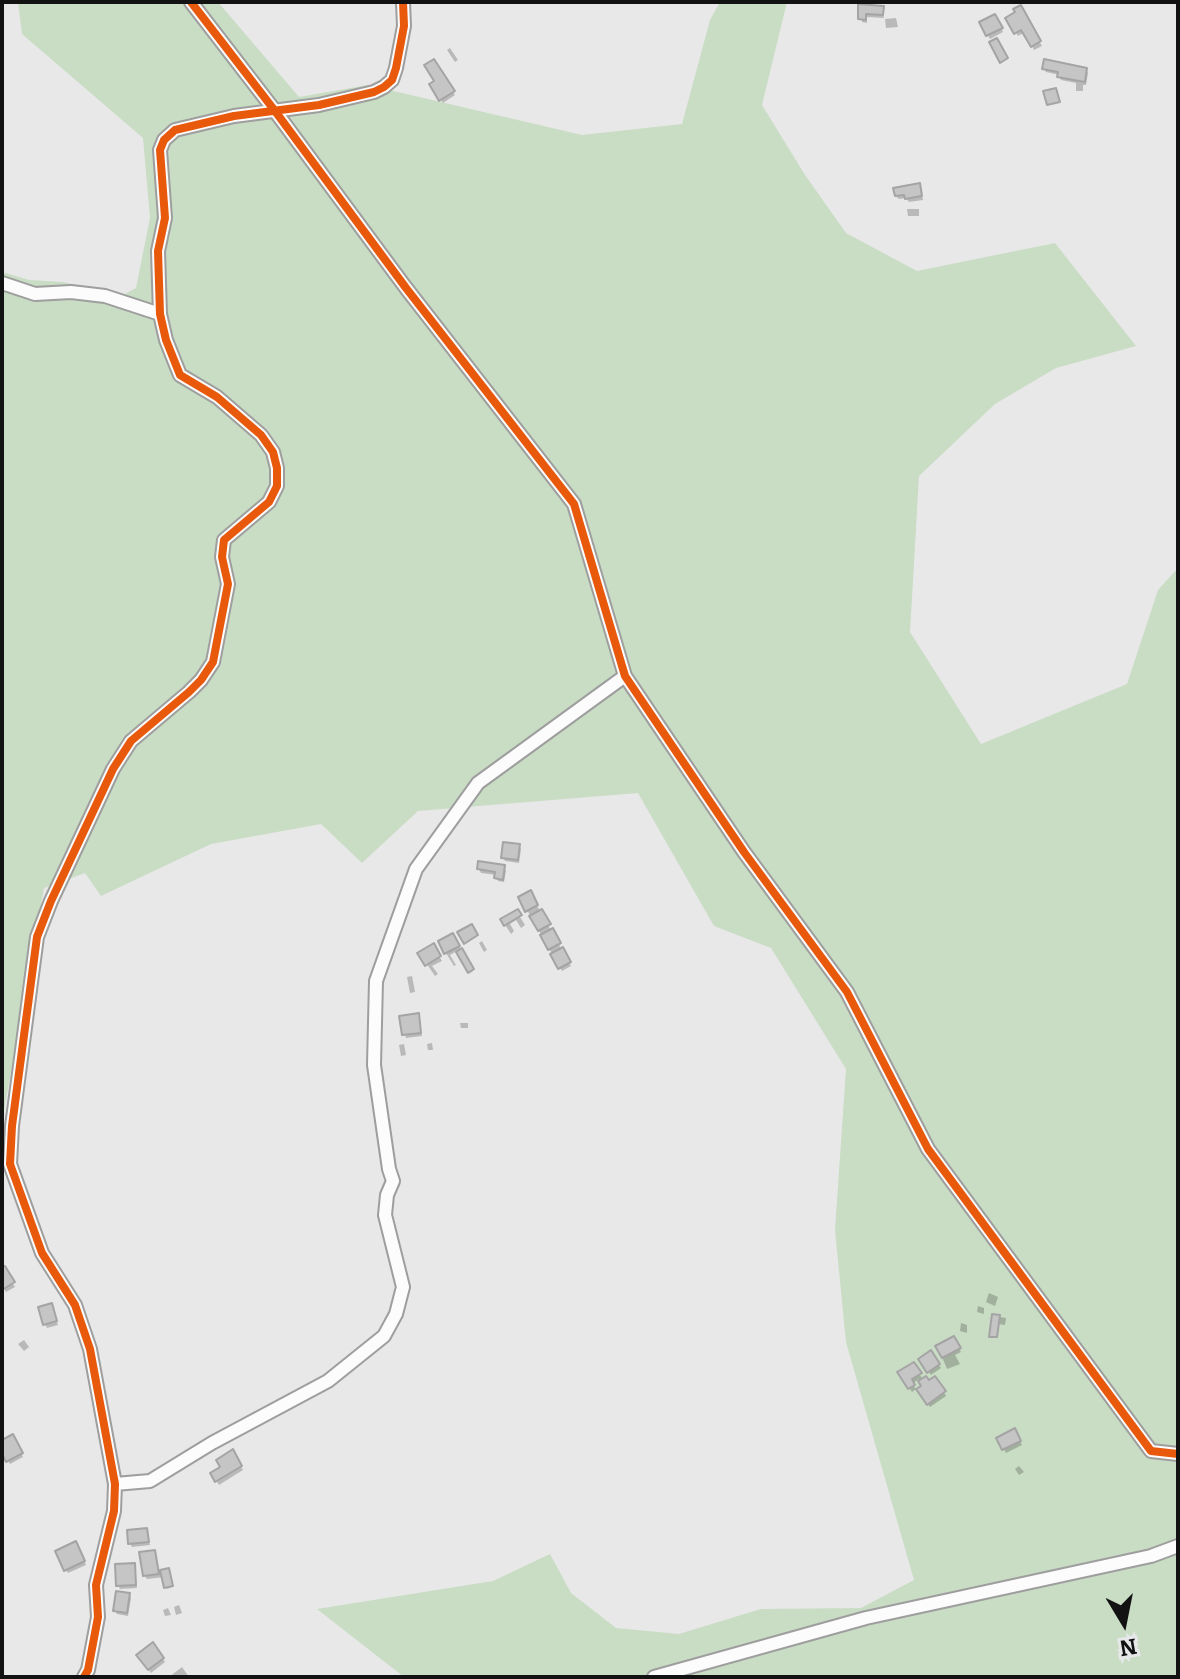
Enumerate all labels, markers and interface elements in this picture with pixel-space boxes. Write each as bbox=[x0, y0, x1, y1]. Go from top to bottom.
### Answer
north arrow bbox=[1084, 1583, 1164, 1663]
text: N bbox=[1118, 1632, 1139, 1662]

